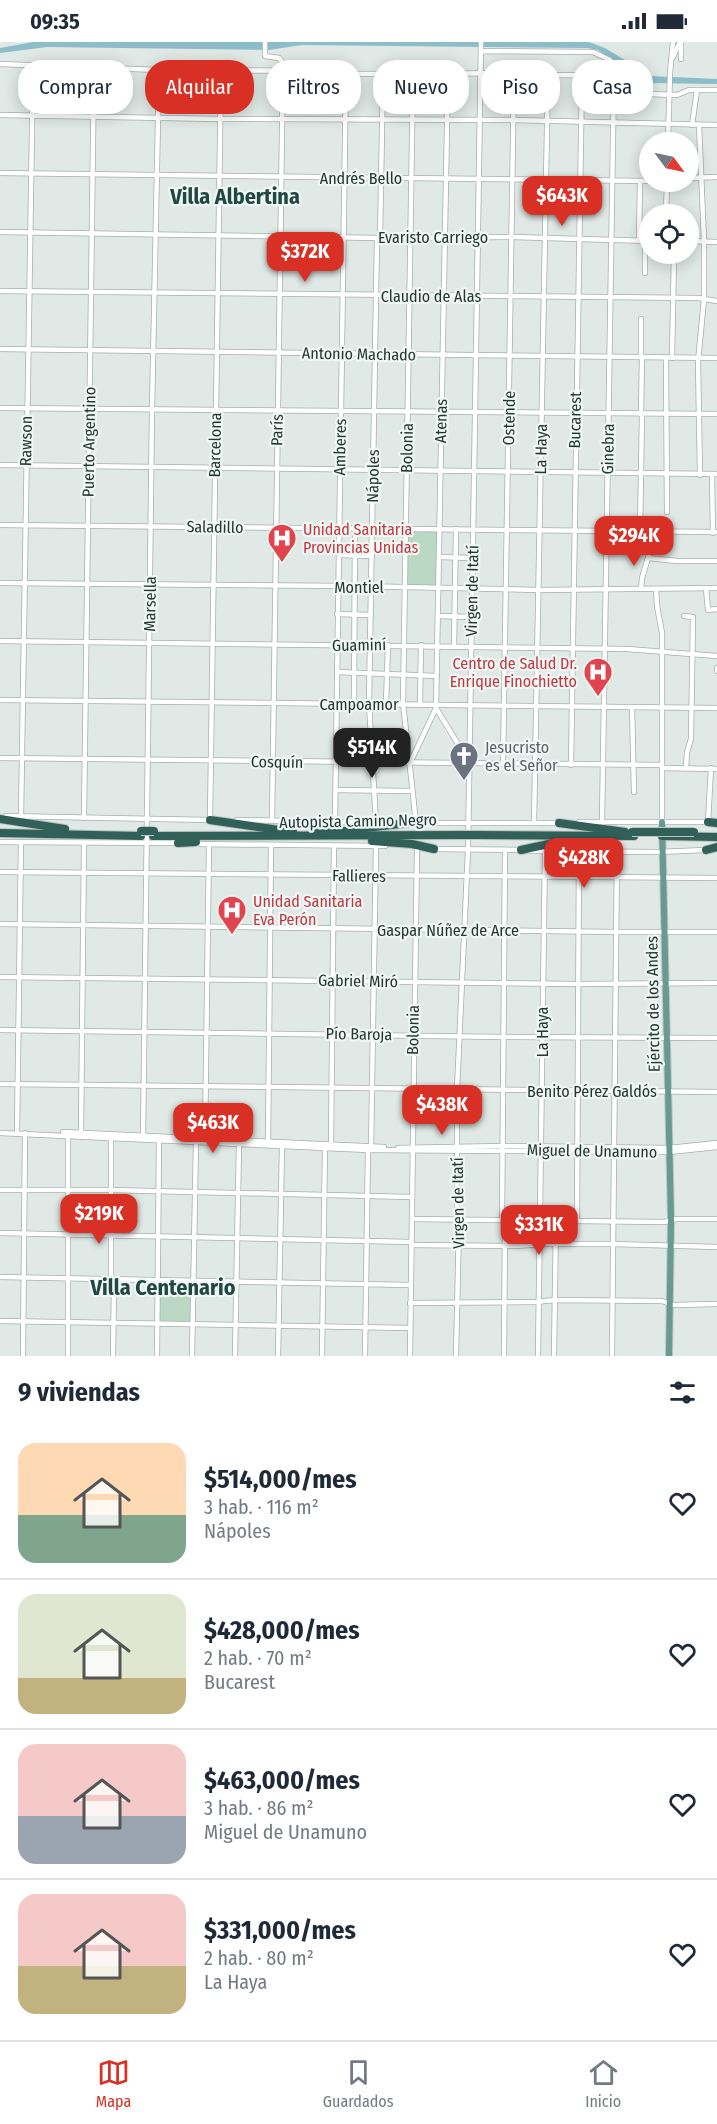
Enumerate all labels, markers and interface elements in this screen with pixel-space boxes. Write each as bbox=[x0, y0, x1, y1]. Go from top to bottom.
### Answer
text: 09:35 bbox=[30, 8, 80, 35]
chip: Comprar bbox=[18, 60, 133, 114]
chip: Alquilar bbox=[145, 60, 254, 114]
chip: Filtros bbox=[266, 60, 361, 114]
chip: Nuevo bbox=[373, 60, 469, 114]
chip: Piso bbox=[481, 60, 560, 114]
chip: Casa bbox=[572, 60, 653, 114]
north arrow bbox=[639, 132, 699, 192]
map controls bbox=[639, 132, 699, 264]
street label: Andrés Bello bbox=[320, 169, 402, 188]
pin: $643K bbox=[520, 176, 604, 227]
district label: Villa Albertina bbox=[169, 183, 300, 210]
text: $643K bbox=[536, 183, 588, 207]
button: locate bbox=[639, 204, 699, 264]
street label: Evaristo Carriego bbox=[378, 228, 488, 247]
pin: $372K bbox=[263, 232, 347, 283]
text: $372K bbox=[281, 239, 329, 263]
street label: Claudio de Alas bbox=[381, 287, 481, 306]
street label: Antonio Machado bbox=[302, 344, 416, 364]
street label: Puerto Argentino bbox=[79, 387, 99, 497]
street label: Ostende bbox=[499, 390, 519, 446]
street label: Bucarest bbox=[565, 391, 585, 449]
street label: Atenas bbox=[431, 399, 451, 443]
street label: Barcelona bbox=[205, 412, 225, 478]
street label: París bbox=[267, 414, 287, 446]
street label: Rawson bbox=[16, 416, 36, 466]
street label: Amberes bbox=[330, 418, 350, 476]
street label: Bolonia bbox=[397, 423, 417, 473]
street label: La Haya bbox=[531, 423, 551, 474]
street label: Ginebra bbox=[598, 423, 618, 475]
street label: Nápoles bbox=[363, 449, 383, 503]
pin: $294K bbox=[592, 516, 676, 567]
street label: Saladillo bbox=[186, 517, 244, 537]
place label: Unidad Sanitaria Provincias Unidas bbox=[303, 520, 418, 557]
hospital icon: Unidad Sanitaria Provincias Unidas bbox=[266, 522, 298, 564]
text: $294K bbox=[609, 523, 660, 547]
street label: Virgen de Itatí bbox=[462, 545, 482, 637]
street label: Marsella bbox=[140, 576, 160, 632]
street label: Montiel bbox=[334, 578, 384, 597]
street label: Guaminí bbox=[332, 635, 386, 655]
place label: Centro de Salud Dr. Enrique Finochietto bbox=[450, 654, 577, 691]
hospital icon: Centro de Salud Dr. Enrique Finochietto bbox=[582, 656, 614, 698]
street label: Campoamor bbox=[319, 695, 399, 714]
pin: $514K bbox=[330, 728, 414, 779]
text: $514K bbox=[347, 735, 397, 759]
place label: Jesucristo es el Señor bbox=[485, 738, 558, 775]
church icon: Jesucristo es el Señor bbox=[448, 740, 480, 782]
street label: Cosquín bbox=[251, 752, 303, 772]
street label: Autopista Camino Negro bbox=[279, 810, 437, 832]
pin: $428K bbox=[542, 838, 626, 889]
text: $428K bbox=[558, 845, 610, 869]
street label: Fallieres bbox=[332, 866, 386, 886]
place label: Unidad Sanitaria Eva Perón bbox=[253, 892, 362, 929]
hospital icon: Unidad Sanitaria Eva Perón bbox=[216, 894, 248, 936]
street label: Gaspar Núñez de Arce bbox=[377, 921, 519, 940]
street label: Ejército de los Andes bbox=[642, 936, 664, 1072]
street label: Gabriel Miró bbox=[318, 971, 398, 991]
street label: Bolonia bbox=[403, 1005, 423, 1055]
street label: La Haya bbox=[533, 1007, 552, 1057]
street label: Pío Baroja bbox=[326, 1024, 393, 1044]
street label: Benito Pérez Galdós bbox=[527, 1082, 657, 1101]
pin: $438K bbox=[400, 1085, 484, 1136]
text: $438K bbox=[416, 1092, 468, 1116]
pin: $463K bbox=[171, 1103, 255, 1154]
text: $463K bbox=[187, 1110, 239, 1134]
street label: Miguel de Unamuno bbox=[527, 1140, 657, 1162]
street label: Virgen de Itatí bbox=[448, 1157, 468, 1249]
pin: $219K bbox=[57, 1194, 141, 1245]
text: $219K bbox=[74, 1201, 124, 1225]
pin: $331K bbox=[497, 1205, 581, 1256]
text: $331K bbox=[515, 1212, 563, 1236]
district label: Villa Centenario bbox=[90, 1274, 236, 1301]
icon: filters bbox=[666, 1376, 699, 1409]
text: 9 viviendas bbox=[18, 1377, 140, 1408]
text: $514,000/mes bbox=[204, 1464, 357, 1495]
icon: home bbox=[66, 1467, 138, 1539]
icon: heart bbox=[666, 1487, 699, 1520]
text: 3 hab. · 116 m² bbox=[204, 1495, 319, 1519]
text: Nápoles bbox=[204, 1519, 271, 1543]
text: $428,000/mes bbox=[204, 1615, 360, 1646]
icon: home bbox=[66, 1618, 138, 1690]
icon: heart bbox=[666, 1638, 699, 1671]
text: 2 hab. · 70 m² bbox=[204, 1646, 312, 1670]
text: Bucarest bbox=[204, 1670, 275, 1694]
text: $463,000/mes bbox=[204, 1765, 360, 1796]
icon: home bbox=[66, 1768, 138, 1840]
icon: heart bbox=[666, 1788, 699, 1821]
text: 3 hab. · 86 m² bbox=[204, 1796, 314, 1820]
text: Miguel de Unamuno bbox=[204, 1820, 367, 1844]
text: $331,000/mes bbox=[204, 1915, 356, 1946]
icon: home bbox=[66, 1918, 138, 1990]
icon: heart bbox=[666, 1938, 699, 1971]
text: 2 hab. · 80 m² bbox=[204, 1946, 314, 1970]
text: La Haya bbox=[204, 1970, 267, 1994]
tab: Mapa bbox=[96, 2056, 131, 2111]
tab: Guardados bbox=[323, 2056, 394, 2111]
tab: Inicio bbox=[585, 2056, 621, 2111]

